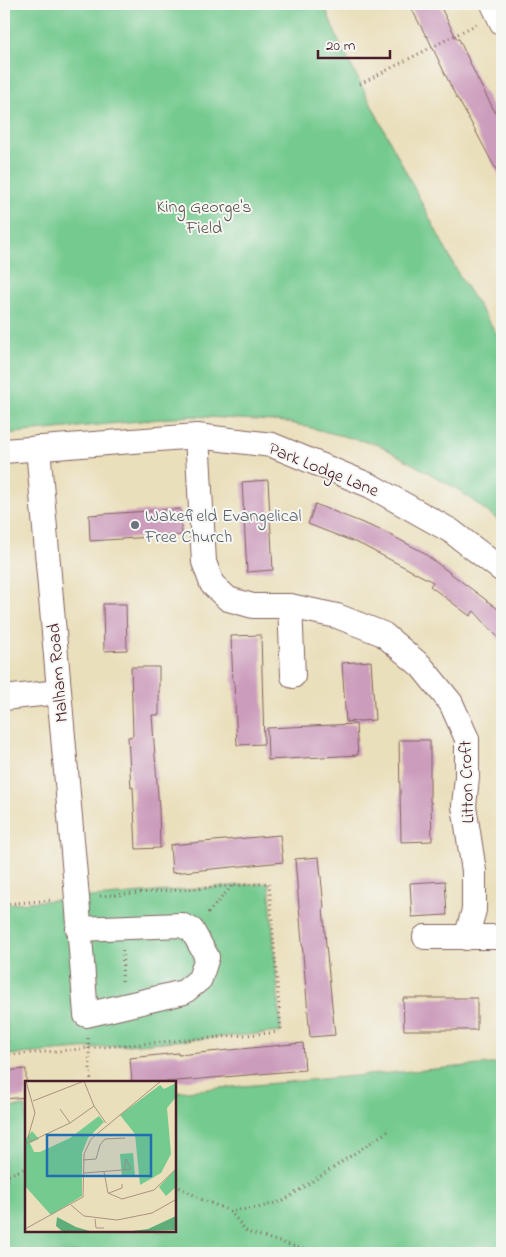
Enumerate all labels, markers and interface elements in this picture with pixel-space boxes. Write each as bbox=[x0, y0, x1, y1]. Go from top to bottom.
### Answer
scale bar bbox=[318, 28, 391, 60]
text: 20 m bbox=[326, 35, 356, 57]
park label: King George's Field bbox=[157, 195, 251, 242]
street label: Park Lodge Lane bbox=[264, 437, 383, 506]
place label: Wakefield Evangelical Free Church bbox=[144, 504, 302, 551]
marker: Wakefield Evangelical Free Church bbox=[129, 519, 141, 531]
street label: Malham Road bbox=[42, 622, 76, 724]
street label: Litton Croft bbox=[454, 740, 482, 824]
inset map bbox=[25, 1081, 176, 1232]

